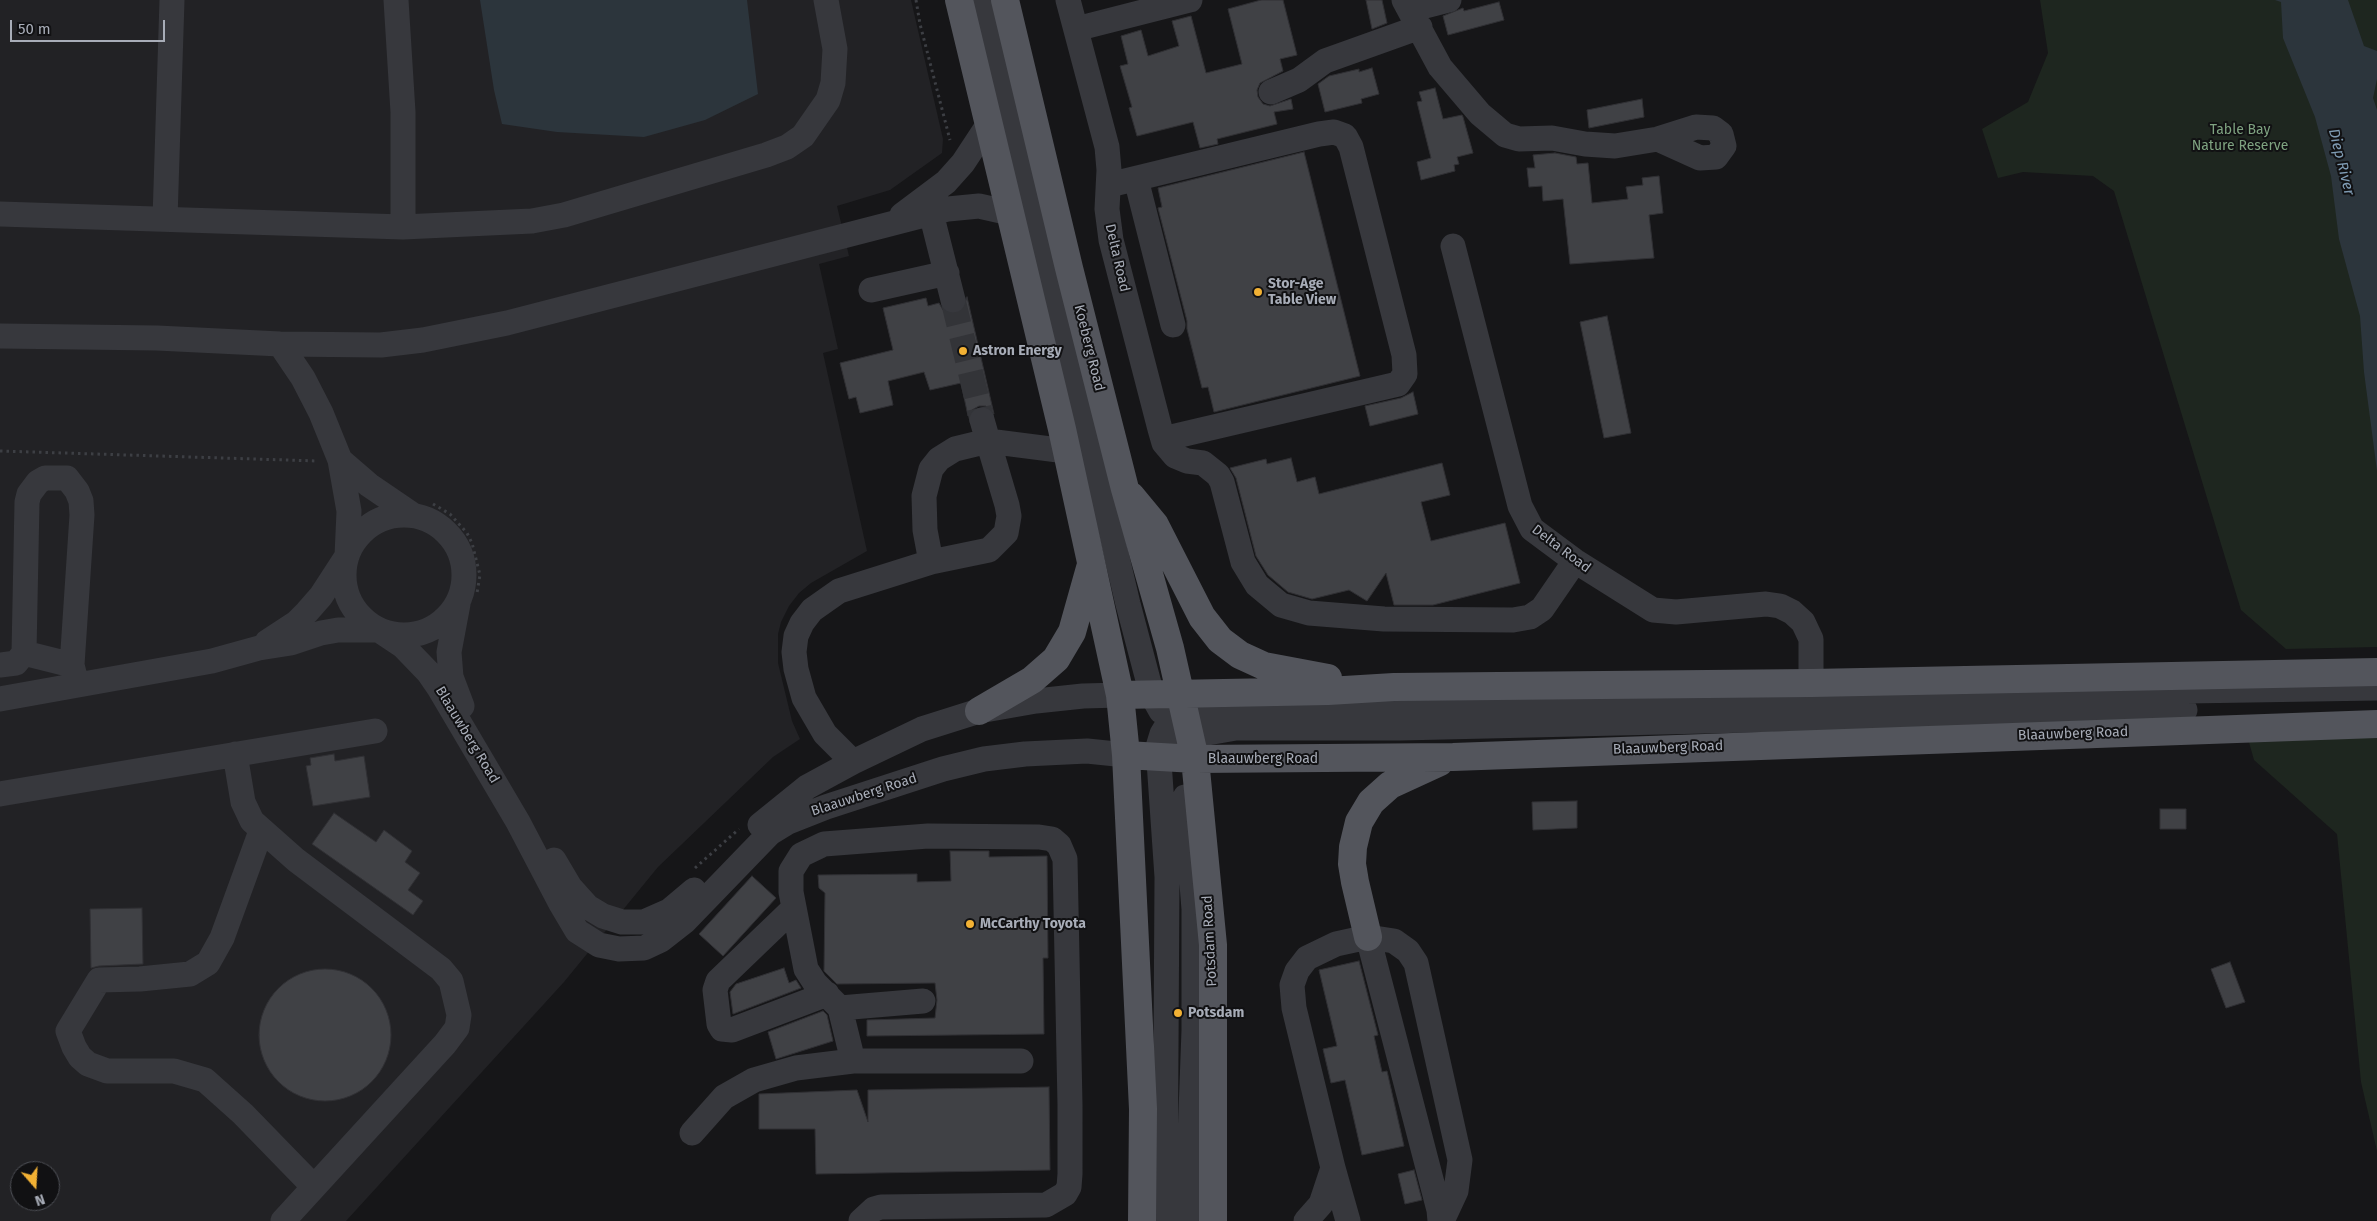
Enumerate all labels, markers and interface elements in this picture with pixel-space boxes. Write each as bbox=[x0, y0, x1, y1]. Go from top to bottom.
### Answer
scale bar bbox=[12, 10, 168, 42]
text: 50 m bbox=[18, 20, 51, 38]
park label: Table Bay Nature Reserve bbox=[2192, 122, 2288, 154]
water label: Diep River bbox=[2324, 127, 2358, 197]
street label: Delta Road bbox=[1101, 222, 1133, 294]
place label: Stor-Age Table View bbox=[1268, 276, 1336, 308]
marker: Stor-Age Table View bbox=[1252, 286, 1264, 298]
street label: Koeberg Road bbox=[1070, 303, 1108, 393]
place label: Astron Energy bbox=[973, 343, 1062, 359]
marker: Astron Energy bbox=[957, 345, 969, 357]
street label: Delta Road bbox=[1528, 521, 1594, 577]
street label: Blaauwberg Road bbox=[431, 683, 503, 787]
street label: Blaauwberg Road bbox=[2018, 724, 2128, 744]
street label: Blaauwberg Road bbox=[1613, 738, 1723, 758]
street label: Blaauwberg Road bbox=[1208, 751, 1318, 767]
street label: Blaauwberg Road bbox=[809, 770, 919, 820]
street label: Potsdam Road bbox=[1199, 895, 1221, 987]
place label: McCarthy Toyota bbox=[980, 916, 1086, 932]
marker: McCarthy Toyota bbox=[964, 918, 976, 930]
place label: Potsdam bbox=[1188, 1005, 1244, 1021]
marker: Potsdam bbox=[1172, 1007, 1184, 1019]
north arrow bbox=[10, 1161, 60, 1211]
text: N bbox=[33, 1190, 47, 1209]

